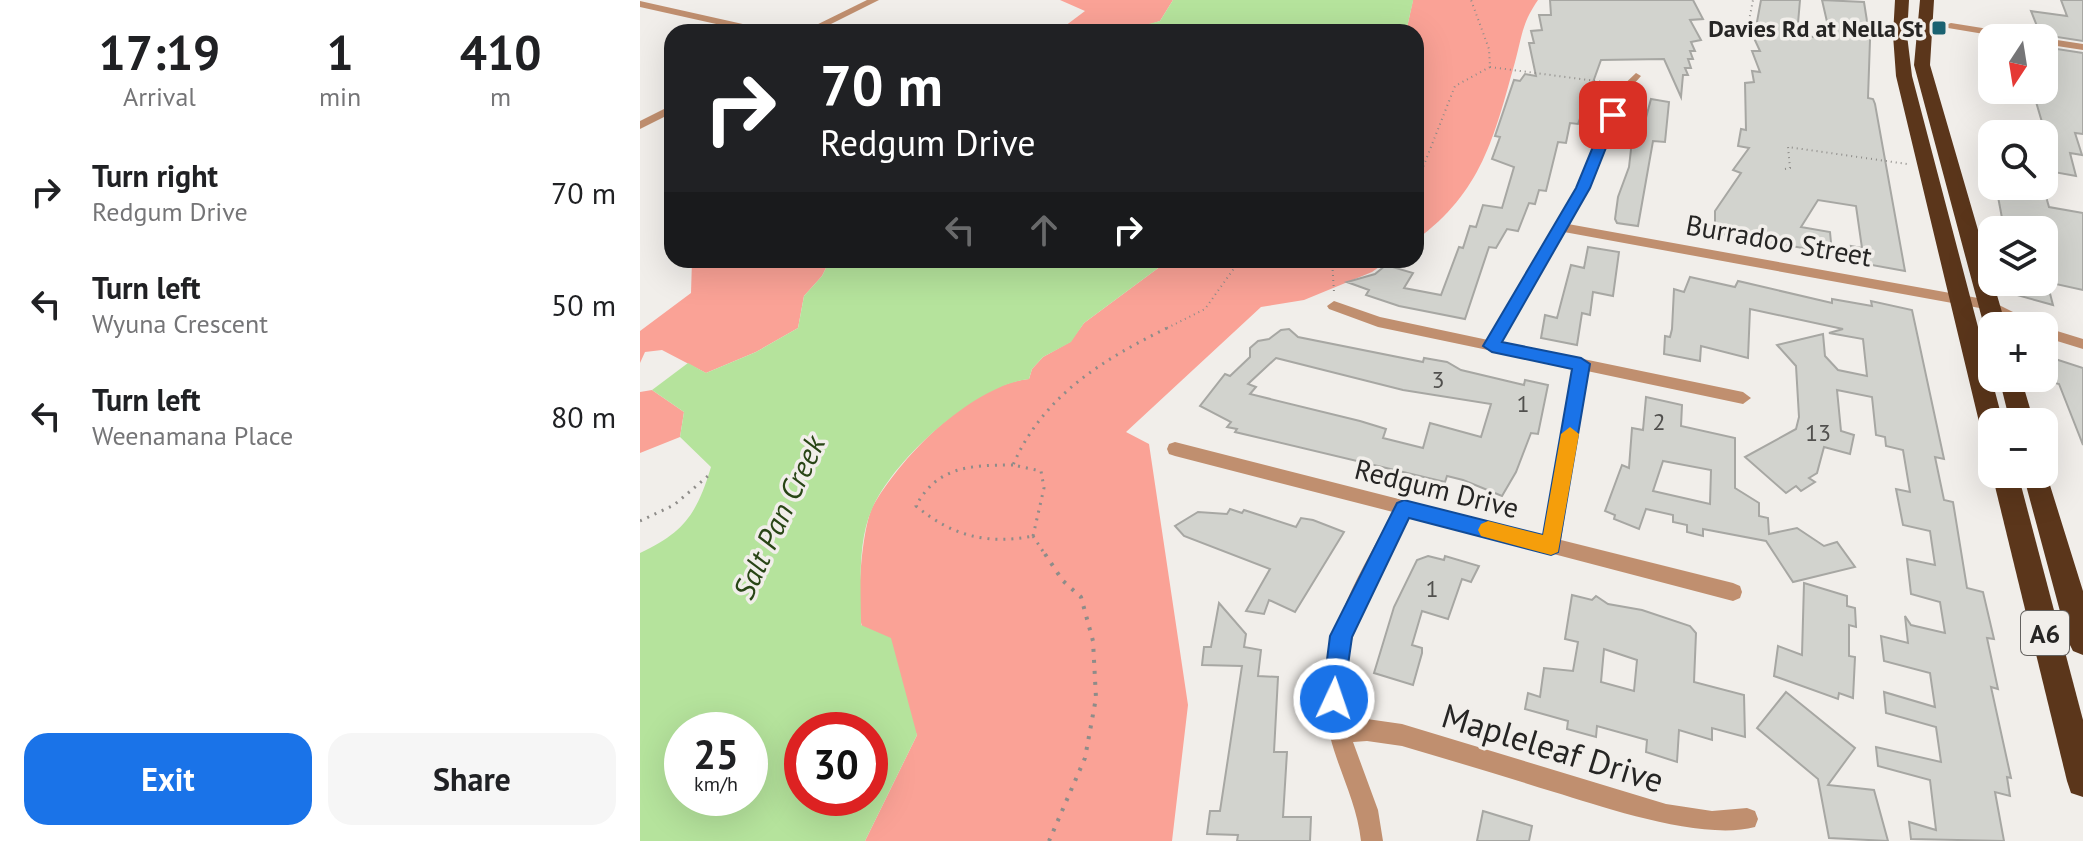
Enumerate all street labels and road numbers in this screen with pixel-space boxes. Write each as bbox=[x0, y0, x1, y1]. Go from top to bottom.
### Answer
street label: Burradoo Street bbox=[1683, 205, 1875, 275]
street label: Redgum Drive bbox=[1351, 450, 1523, 526]
road number: A6 bbox=[2021, 611, 2069, 655]
street label: Mapleleaf Drive bbox=[1437, 692, 1669, 802]

